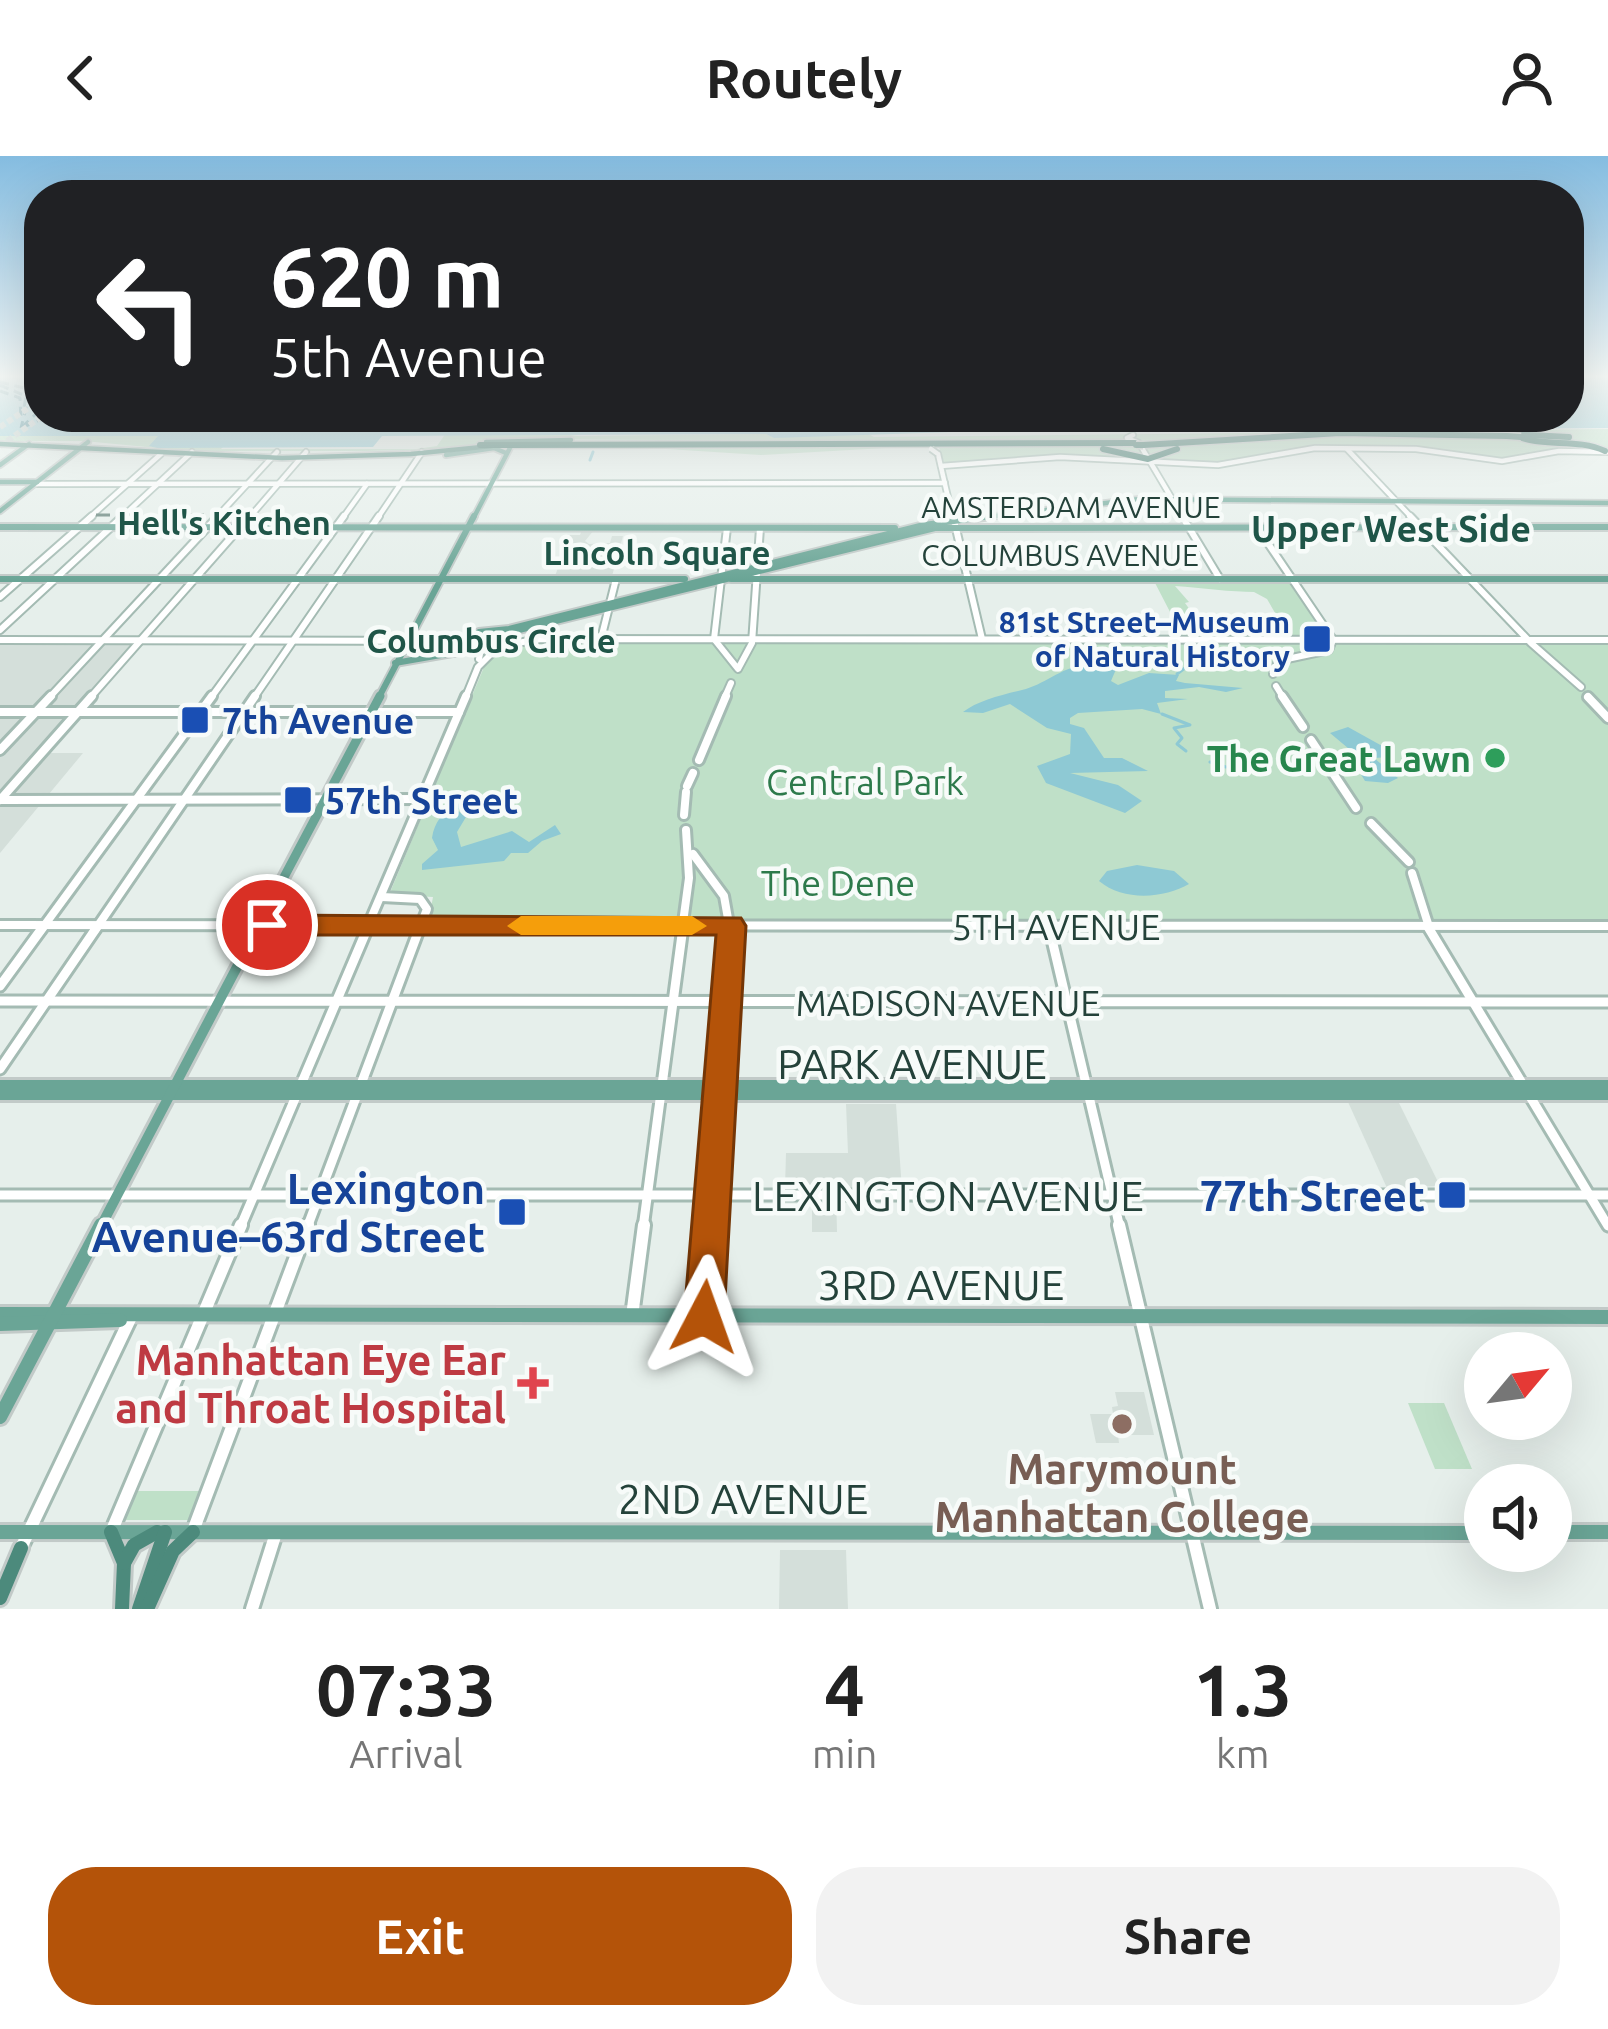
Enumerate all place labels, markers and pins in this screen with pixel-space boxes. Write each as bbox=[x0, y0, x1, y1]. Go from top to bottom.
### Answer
place label: 81st Street–Museum of Natural History bbox=[999, 605, 1290, 673]
marker: 81st Street–Museum of Natural History bbox=[1301, 623, 1333, 655]
place label: 7th Avenue bbox=[222, 700, 414, 741]
marker: 7th Avenue bbox=[179, 704, 211, 736]
place label: The Great Lawn bbox=[1207, 738, 1471, 779]
marker: The Great Lawn bbox=[1482, 745, 1508, 771]
place label: 57th Street bbox=[325, 780, 518, 821]
marker: 57th Street bbox=[282, 784, 314, 816]
pin bbox=[216, 874, 318, 976]
place label: Lexington Avenue–63rd Street bbox=[91, 1165, 485, 1260]
place label: 77th Street bbox=[1200, 1172, 1425, 1219]
marker: 77th Street bbox=[1436, 1179, 1468, 1211]
marker: Lexington Avenue–63rd Street bbox=[496, 1196, 528, 1228]
place label: Manhattan Eye Ear and Throat Hospital bbox=[115, 1336, 506, 1431]
marker: Manhattan Eye Ear and Throat Hospital bbox=[517, 1367, 549, 1399]
marker: Marymount Manhattan College bbox=[1109, 1411, 1135, 1437]
place label: Marymount Manhattan College bbox=[934, 1445, 1310, 1540]

